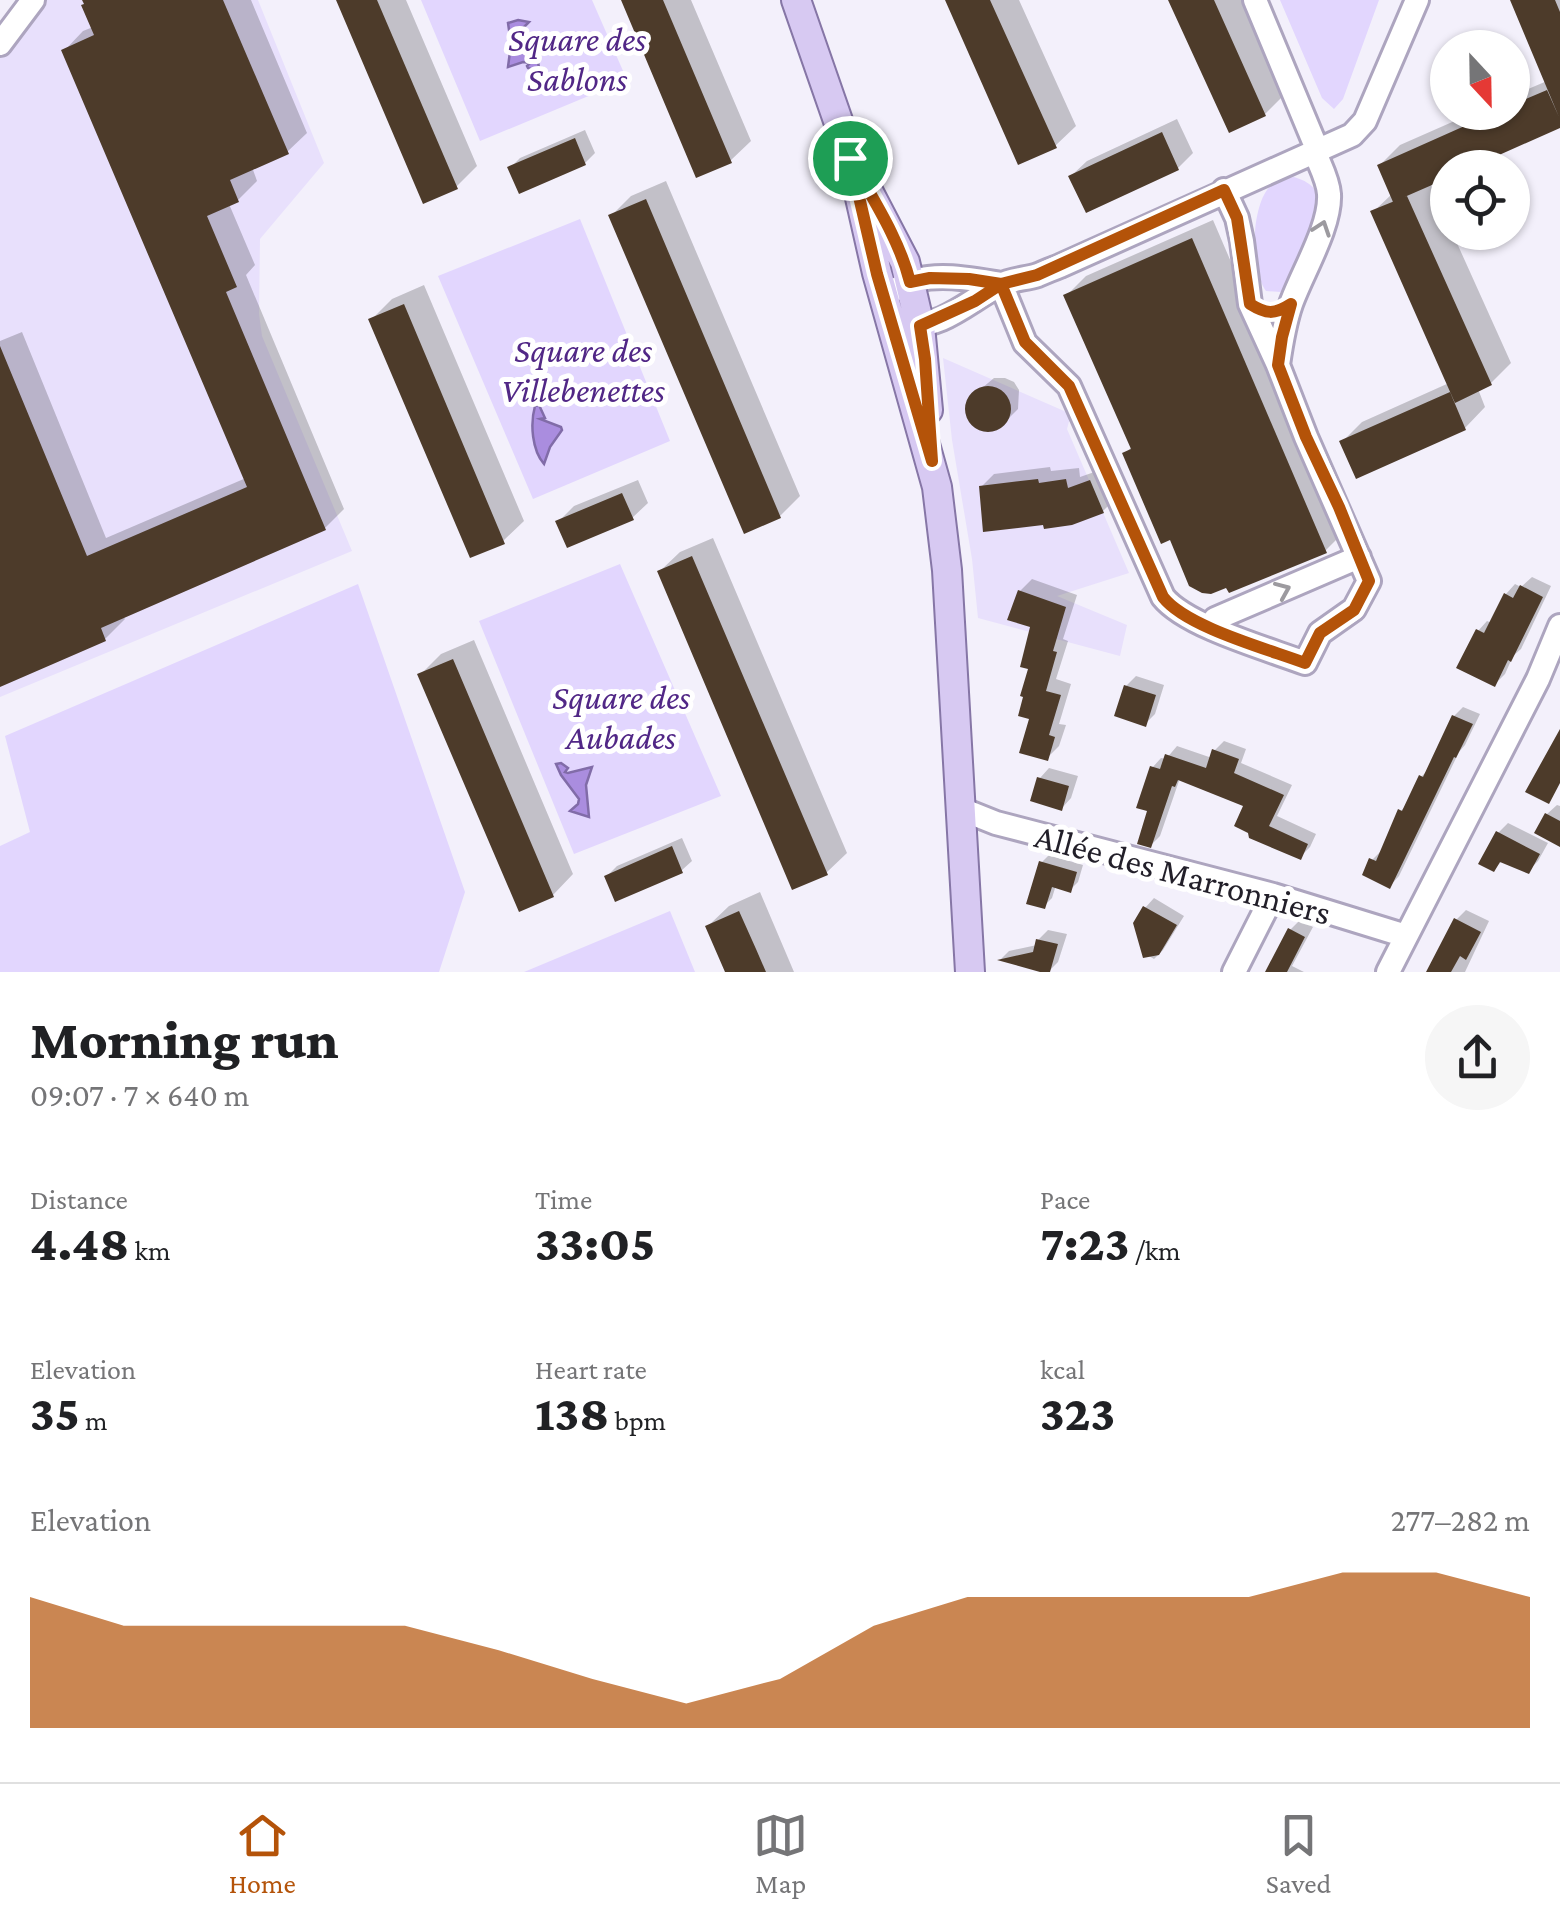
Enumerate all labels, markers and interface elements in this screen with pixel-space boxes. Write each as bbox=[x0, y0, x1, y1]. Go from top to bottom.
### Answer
park label: Square des Sablons bbox=[508, 20, 646, 99]
north arrow bbox=[1430, 30, 1530, 130]
map controls bbox=[1430, 30, 1530, 250]
pin bbox=[808, 116, 893, 201]
icon: arrive bbox=[823, 131, 878, 186]
button: locate bbox=[1430, 150, 1530, 250]
one-way arrow bbox=[1310, 221, 1330, 238]
park label: Square des Villebenettes bbox=[501, 331, 665, 410]
one-way arrow bbox=[1273, 582, 1291, 602]
park label: Square des Aubades bbox=[552, 678, 690, 757]
street label: Allée des Marronniers bbox=[1031, 816, 1335, 933]
button: share bbox=[1425, 1005, 1530, 1110]
text: Morning run bbox=[30, 1009, 339, 1070]
text: 09:07 · 7 × 640 m bbox=[30, 1077, 249, 1113]
text: Distance bbox=[30, 1184, 128, 1215]
text: Time bbox=[535, 1184, 592, 1215]
text: Pace bbox=[1040, 1184, 1090, 1215]
text: 4.48 bbox=[30, 1215, 129, 1271]
text: 33:05 bbox=[535, 1215, 655, 1271]
text: 7:23 bbox=[1040, 1215, 1129, 1271]
text: km bbox=[129, 1235, 170, 1266]
text: /km bbox=[1129, 1235, 1181, 1266]
text: Elevation bbox=[30, 1354, 136, 1385]
text: Heart rate bbox=[535, 1354, 647, 1385]
text: kcal bbox=[1040, 1354, 1085, 1385]
text: 35 bbox=[30, 1385, 80, 1441]
text: 138 bbox=[535, 1385, 609, 1441]
text: 323 bbox=[1040, 1385, 1115, 1441]
text: m bbox=[80, 1405, 107, 1436]
text: bpm bbox=[609, 1405, 666, 1436]
text: Elevation bbox=[30, 1502, 151, 1538]
text: 277–282 m bbox=[1391, 1502, 1530, 1538]
tab: Home bbox=[229, 1808, 296, 1899]
tab: Map bbox=[753, 1808, 808, 1899]
tab: Saved bbox=[1266, 1808, 1331, 1899]

